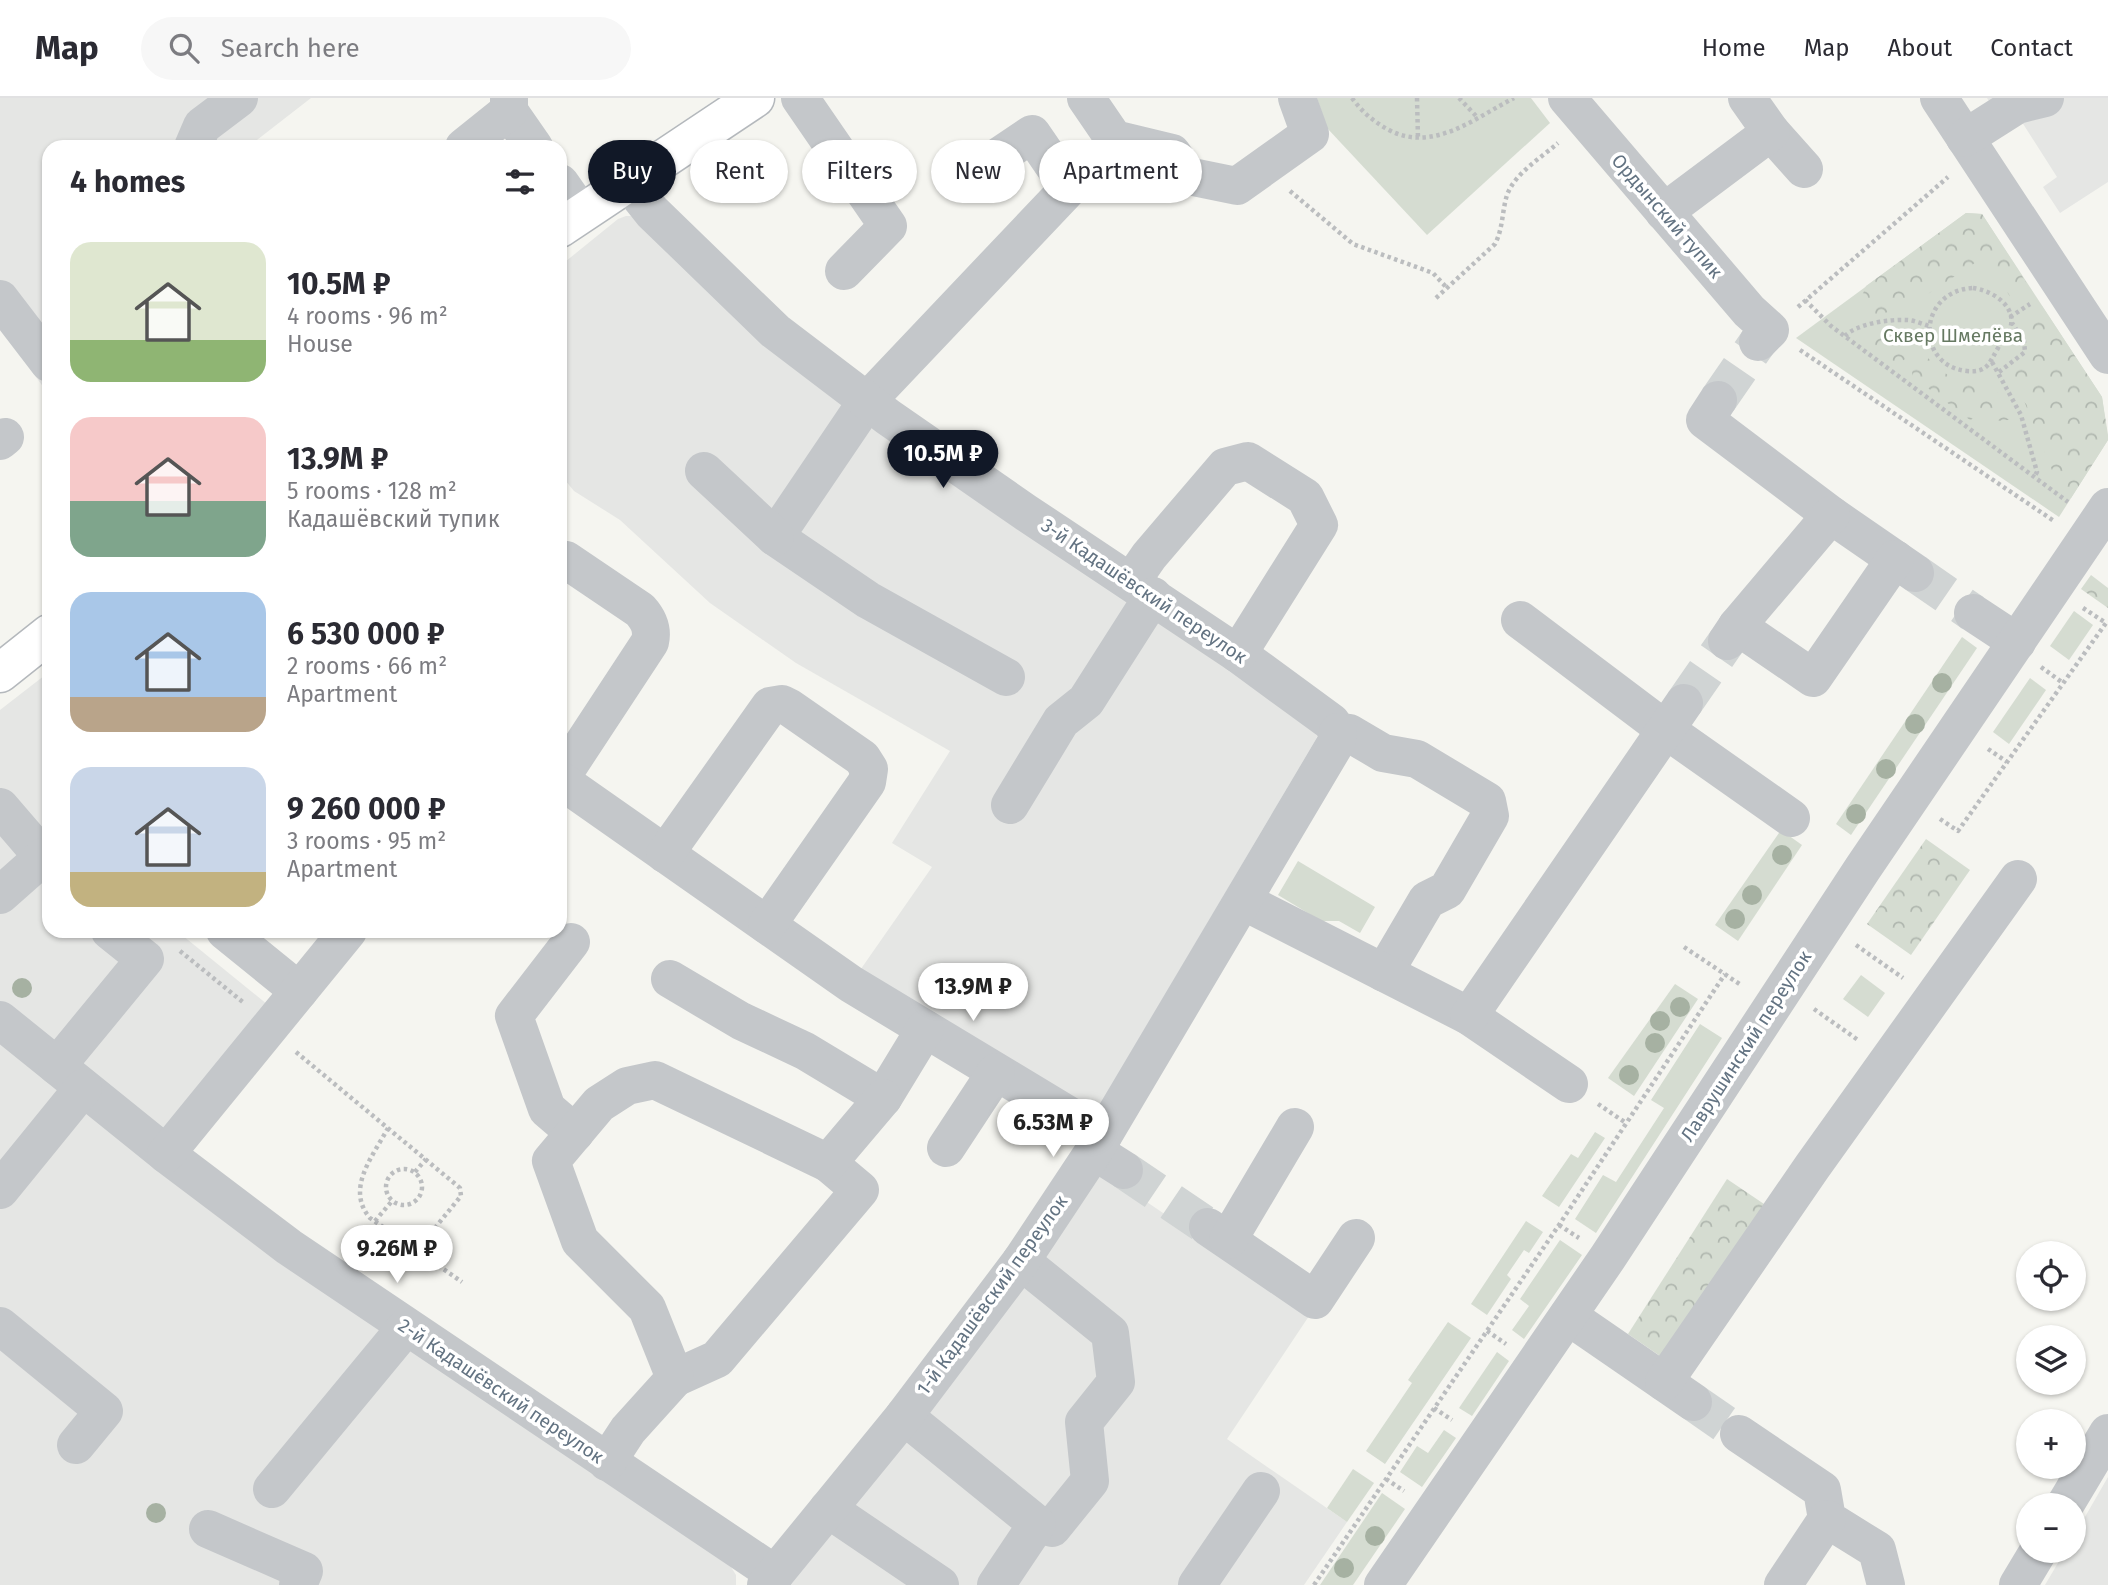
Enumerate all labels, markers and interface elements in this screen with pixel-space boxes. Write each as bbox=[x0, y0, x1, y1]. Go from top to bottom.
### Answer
search box bbox=[141, 17, 631, 80]
text: Map bbox=[35, 28, 99, 68]
icon: search bbox=[165, 29, 203, 67]
text: Search here bbox=[221, 33, 360, 64]
text: Home bbox=[1702, 34, 1766, 62]
text: Map bbox=[1804, 34, 1850, 62]
text: About bbox=[1888, 34, 1952, 62]
text: Contact bbox=[1990, 34, 2073, 62]
chip: Buy bbox=[588, 140, 676, 203]
chip: Rent bbox=[690, 140, 788, 203]
chip: Filters bbox=[802, 140, 917, 203]
chip: New bbox=[931, 140, 1025, 203]
chip: Apartment bbox=[1039, 140, 1202, 203]
street label: Ордынский тупик bbox=[1607, 149, 1727, 283]
icon: filters bbox=[501, 163, 539, 201]
text: 4 homes bbox=[70, 164, 185, 200]
text: 10.5M ₽ bbox=[287, 266, 391, 302]
icon: home bbox=[126, 270, 210, 354]
text: 4 rooms · 96 m² bbox=[287, 302, 448, 330]
park label: Сквер Шмелёва bbox=[1883, 324, 2023, 347]
text: House bbox=[287, 330, 353, 358]
pin: 10.5M ₽ bbox=[878, 430, 1008, 490]
text: 10.5M ₽ bbox=[903, 439, 983, 467]
text: 13.9M ₽ bbox=[287, 441, 388, 477]
icon: home bbox=[126, 445, 210, 529]
text: 5 rooms · 128 m² bbox=[287, 477, 457, 505]
text: Кадашёвский тупик bbox=[287, 505, 500, 533]
street label: 3-й Кадашёвский переулок bbox=[1037, 514, 1251, 669]
text: 6 530 000 ₽ bbox=[287, 616, 445, 652]
icon: home bbox=[126, 620, 210, 704]
text: 2 rooms · 66 m² bbox=[287, 652, 447, 680]
text: Apartment bbox=[287, 680, 397, 708]
text: 9 260 000 ₽ bbox=[287, 791, 446, 827]
icon: home bbox=[126, 795, 210, 879]
text: 3 rooms · 95 m² bbox=[287, 827, 446, 855]
text: Apartment bbox=[287, 855, 397, 883]
street label: Лаврушинский переулок bbox=[1676, 946, 1816, 1146]
pin: 13.9M ₽ bbox=[908, 964, 1038, 1023]
text: 13.9M ₽ bbox=[934, 972, 1012, 1000]
pin: 6.53M ₽ bbox=[988, 1100, 1118, 1159]
text: 6.53M ₽ bbox=[1013, 1108, 1093, 1136]
street label: 1-й Кадашёвский переулок bbox=[912, 1190, 1072, 1400]
pin: 9.26M ₽ bbox=[332, 1226, 462, 1285]
text: 9.26M ₽ bbox=[357, 1234, 437, 1262]
map controls bbox=[2016, 1241, 2086, 1563]
button: locate bbox=[2016, 1241, 2086, 1311]
street label: 2-й Кадашёвский переулок bbox=[394, 1314, 608, 1469]
button: layers bbox=[2016, 1325, 2086, 1395]
button: + bbox=[2016, 1409, 2086, 1479]
button: − bbox=[2016, 1493, 2086, 1563]

